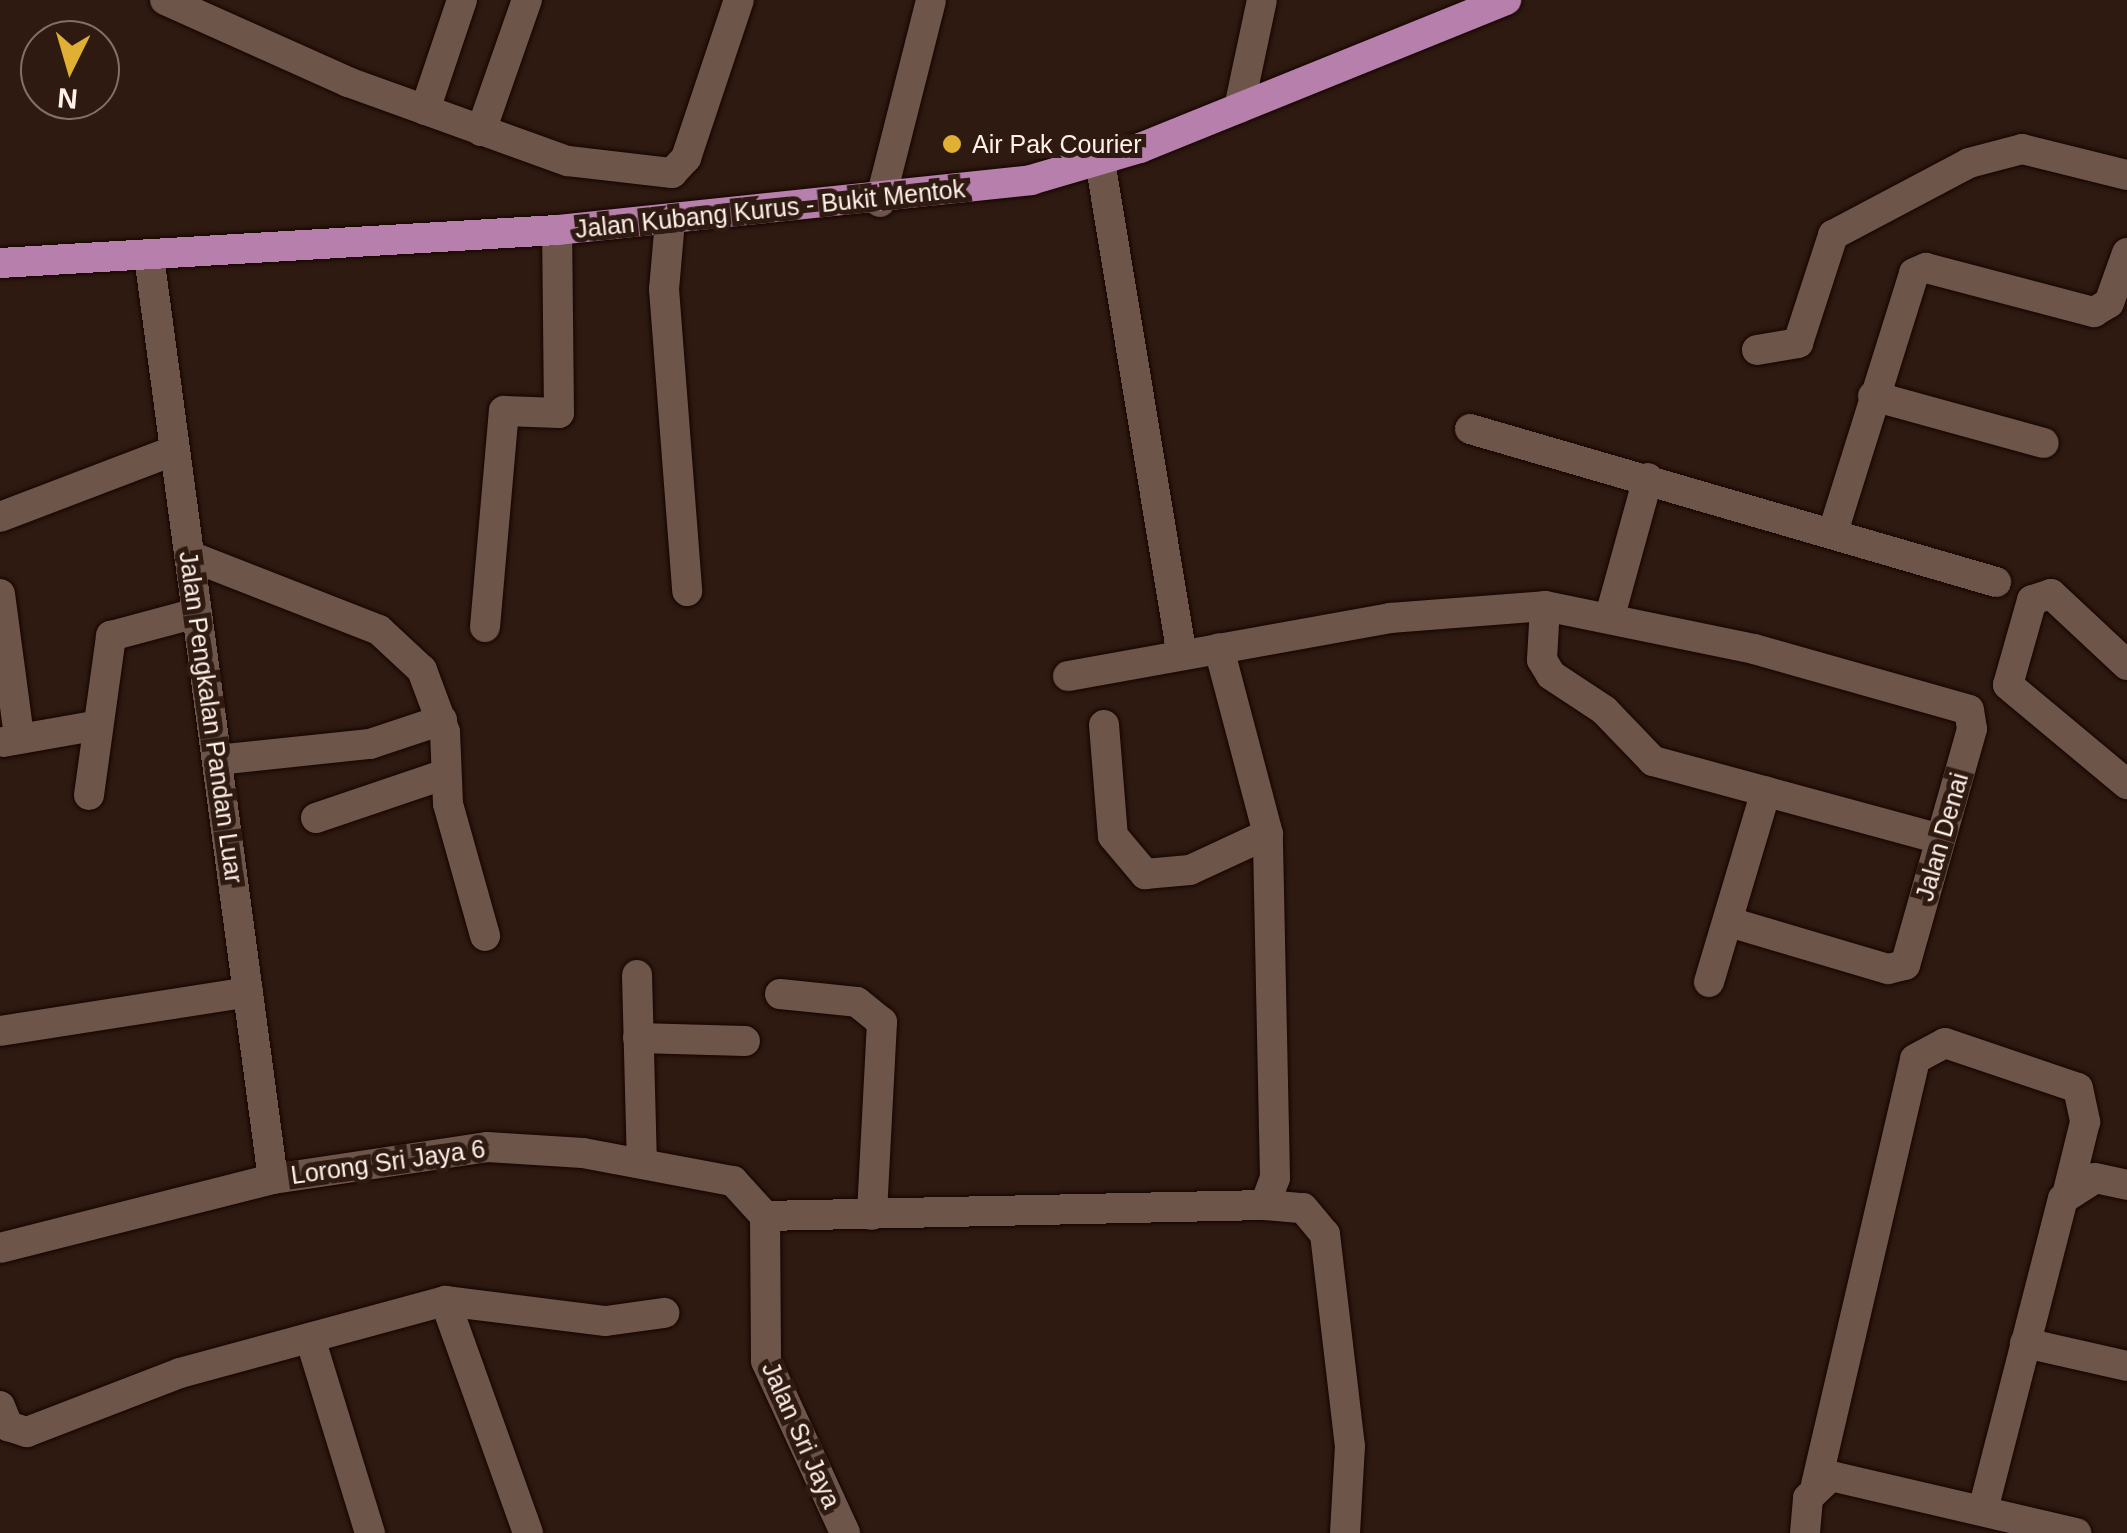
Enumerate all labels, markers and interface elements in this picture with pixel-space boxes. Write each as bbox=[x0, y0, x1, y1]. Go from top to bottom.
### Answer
north arrow bbox=[20, 20, 120, 120]
text: N bbox=[56, 82, 79, 115]
place label: Air Pak Courier bbox=[972, 129, 1141, 159]
marker: Air Pak Courier bbox=[941, 133, 963, 155]
street label: Jalan Kubang Kurus - Bukit Mentok bbox=[574, 174, 966, 244]
street label: Jalan Pengkalan Pandan Luar bbox=[173, 549, 249, 885]
street label: Jalan Denai bbox=[1909, 769, 1975, 905]
street label: Lorong Sri Jaya 6 bbox=[289, 1134, 487, 1190]
street label: Jalan Sri Jaya bbox=[755, 1357, 847, 1513]

